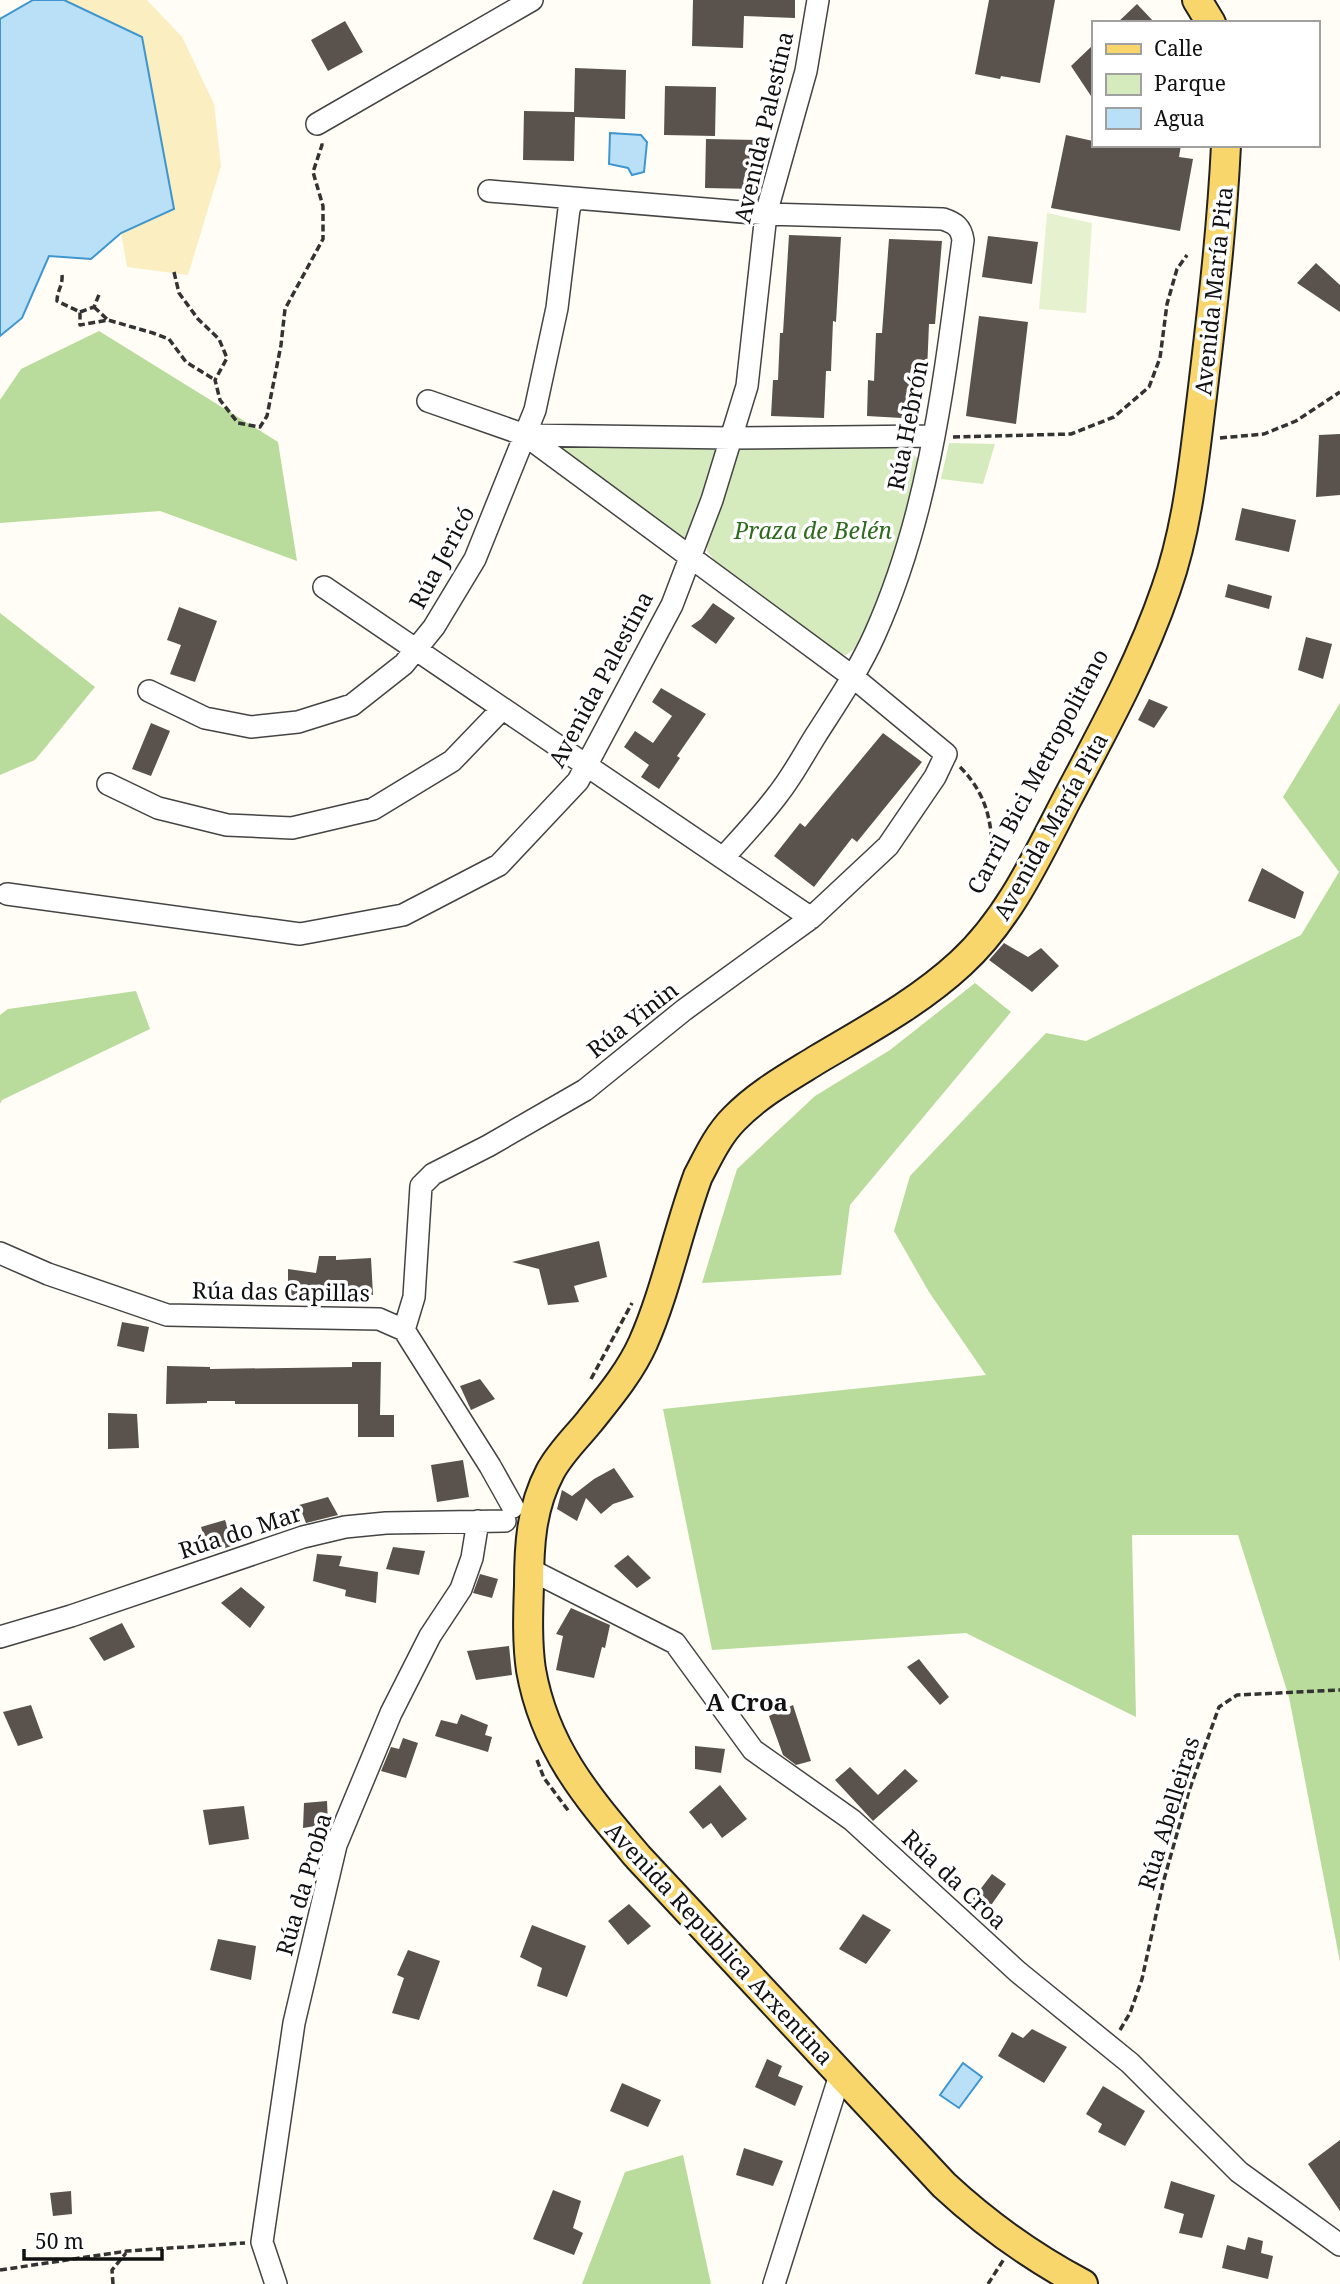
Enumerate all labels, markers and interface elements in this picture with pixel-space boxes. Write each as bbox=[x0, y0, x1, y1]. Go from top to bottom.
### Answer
legend bbox=[1092, 21, 1319, 147]
street label: Avenida Palestina bbox=[725, 28, 801, 226]
text: Calle bbox=[1154, 34, 1203, 62]
text: Parque bbox=[1154, 69, 1226, 97]
text: Agua bbox=[1154, 104, 1205, 132]
street label: Avenida María Pita bbox=[1186, 185, 1240, 397]
street label: Rúa Hebrón bbox=[879, 357, 935, 493]
street label: Rúa Jericó bbox=[401, 500, 481, 614]
park label: Praza de Belén bbox=[733, 514, 892, 546]
street label: Avenida Palestina bbox=[540, 585, 660, 773]
street label: Carril Bici Metropolitano bbox=[959, 643, 1115, 899]
street label: Avenida María Pita bbox=[985, 727, 1115, 925]
street label: Rúa Yinin bbox=[580, 973, 684, 1065]
street label: Rúa das Capillas bbox=[192, 1273, 370, 1309]
street label: Rúa do Mar bbox=[174, 1496, 306, 1566]
district label: A Croa bbox=[706, 1685, 788, 1718]
street label: Rúa Abelleiras bbox=[1129, 1732, 1207, 1894]
street label: Rúa da Proba bbox=[267, 1809, 339, 1959]
street label: Avenida República Arxentina bbox=[599, 1815, 841, 2071]
street label: Rúa da Croa bbox=[896, 1822, 1014, 1936]
scale bar bbox=[24, 2218, 163, 2262]
text: 50 m bbox=[35, 2227, 84, 2255]

